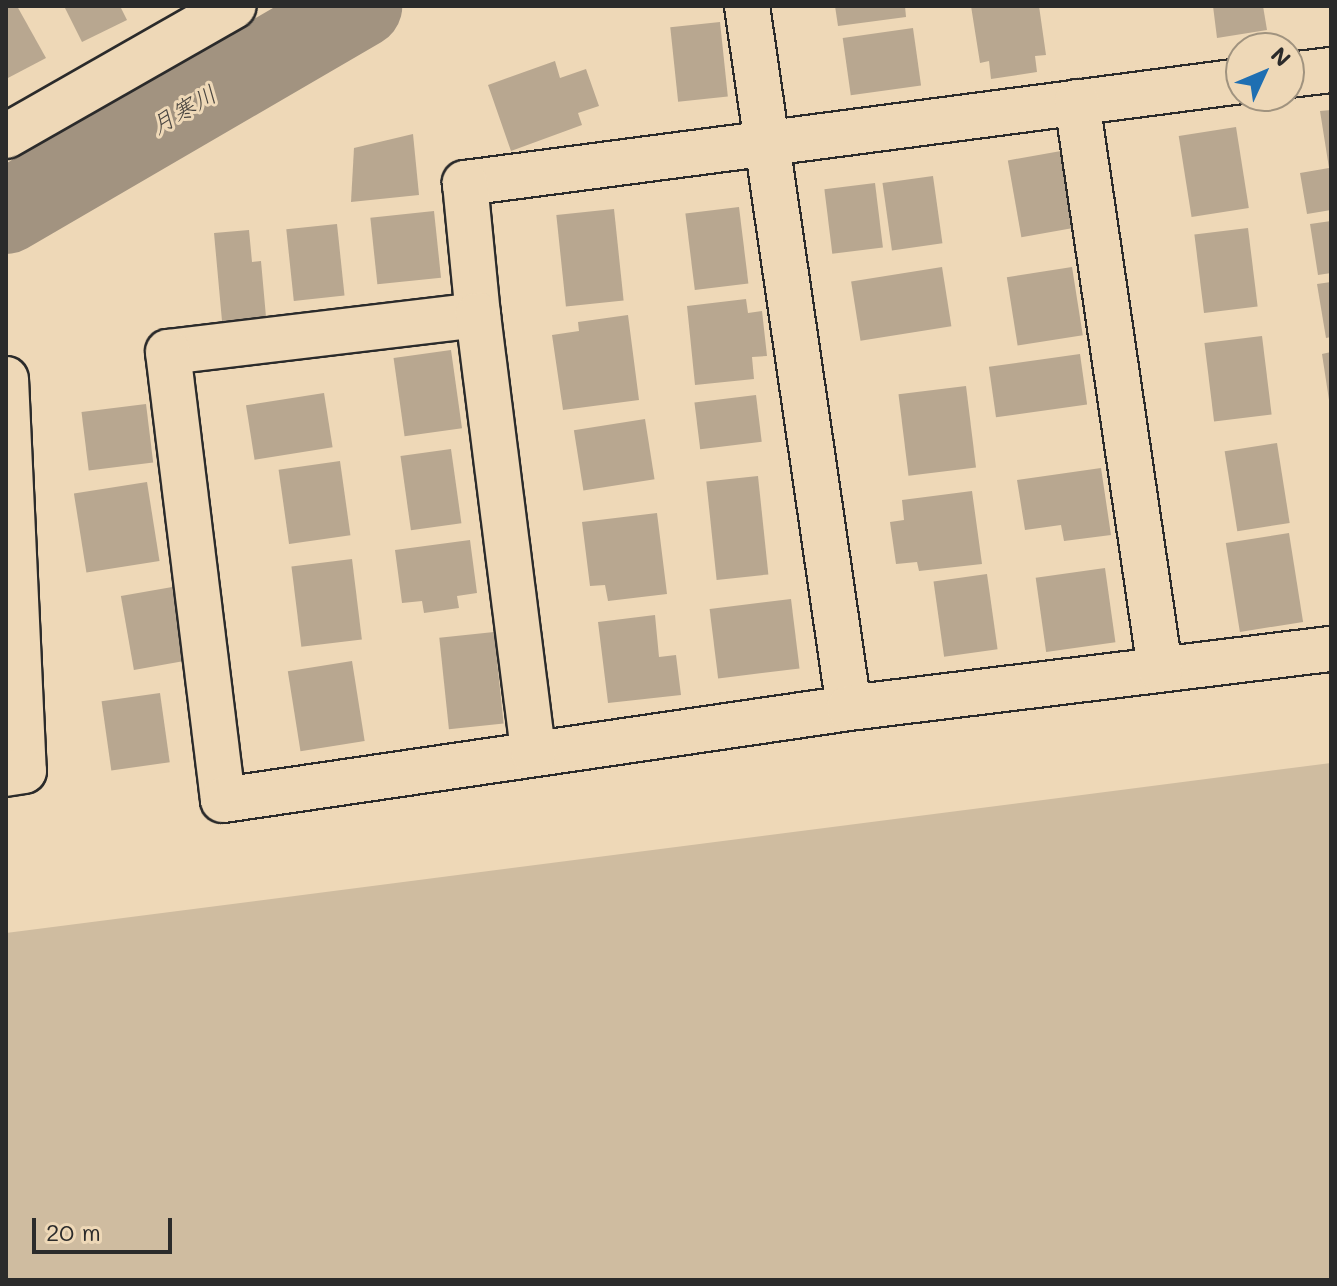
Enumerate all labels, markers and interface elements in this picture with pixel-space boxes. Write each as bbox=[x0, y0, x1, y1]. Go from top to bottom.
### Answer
north arrow bbox=[1225, 32, 1305, 112]
text: N bbox=[1265, 40, 1297, 72]
water label: 月寒川 bbox=[145, 79, 221, 139]
scale bar bbox=[36, 1202, 176, 1252]
text: 20 m bbox=[46, 1216, 101, 1247]

